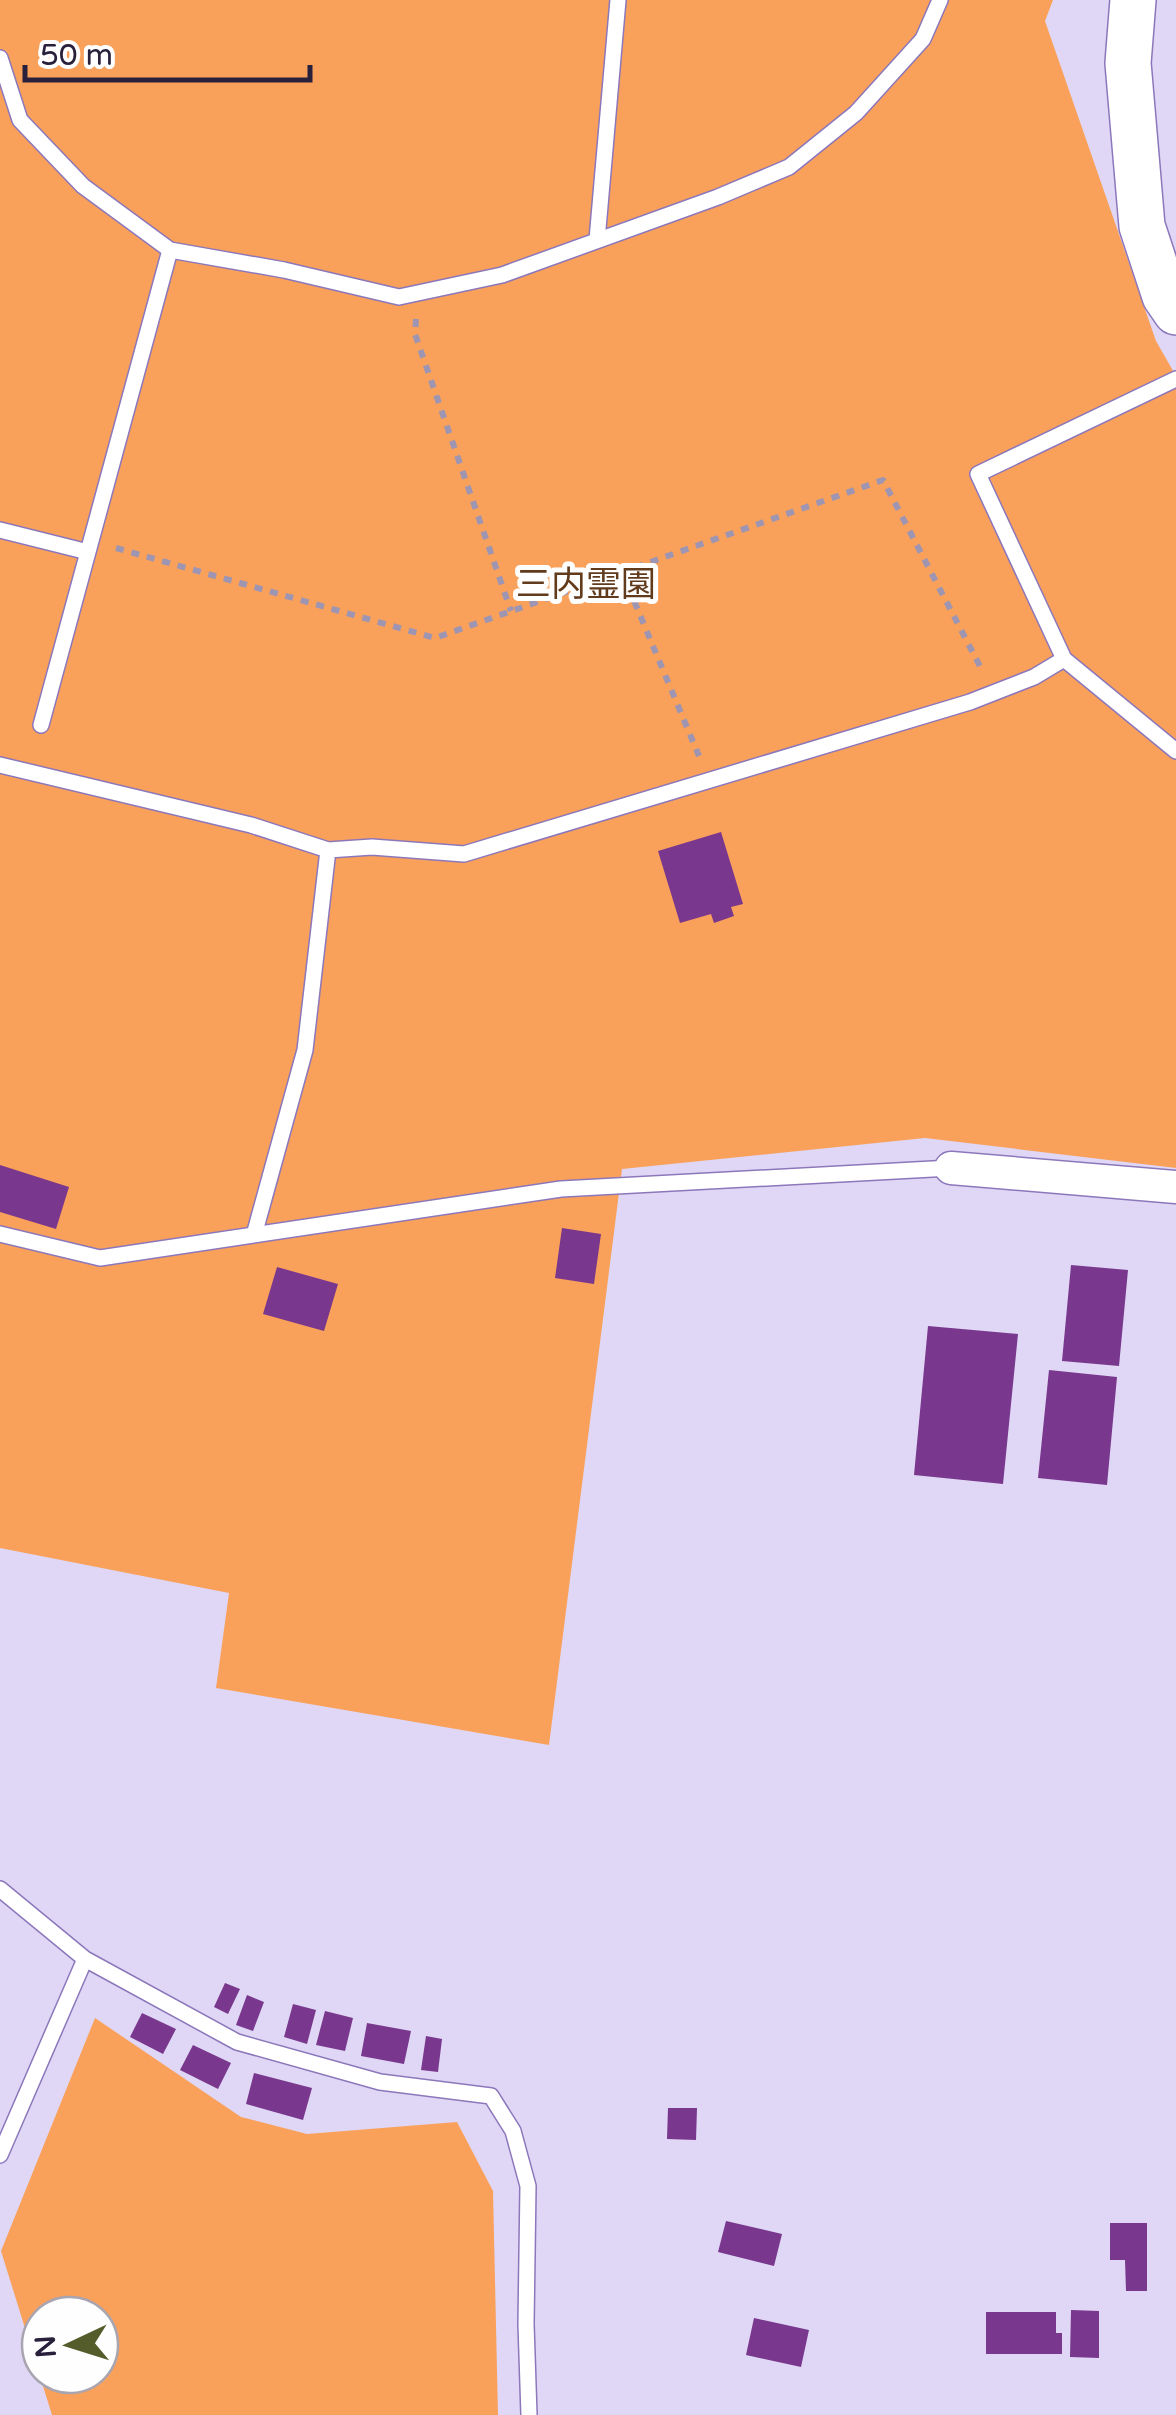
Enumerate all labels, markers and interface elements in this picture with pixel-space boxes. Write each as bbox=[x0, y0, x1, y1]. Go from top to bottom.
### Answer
scale bar bbox=[25, 20, 310, 82]
text: 50 m bbox=[40, 37, 113, 74]
park label: 三内霊園 bbox=[516, 564, 656, 606]
north arrow bbox=[20, 2295, 120, 2395]
text: N bbox=[28, 2334, 64, 2359]

